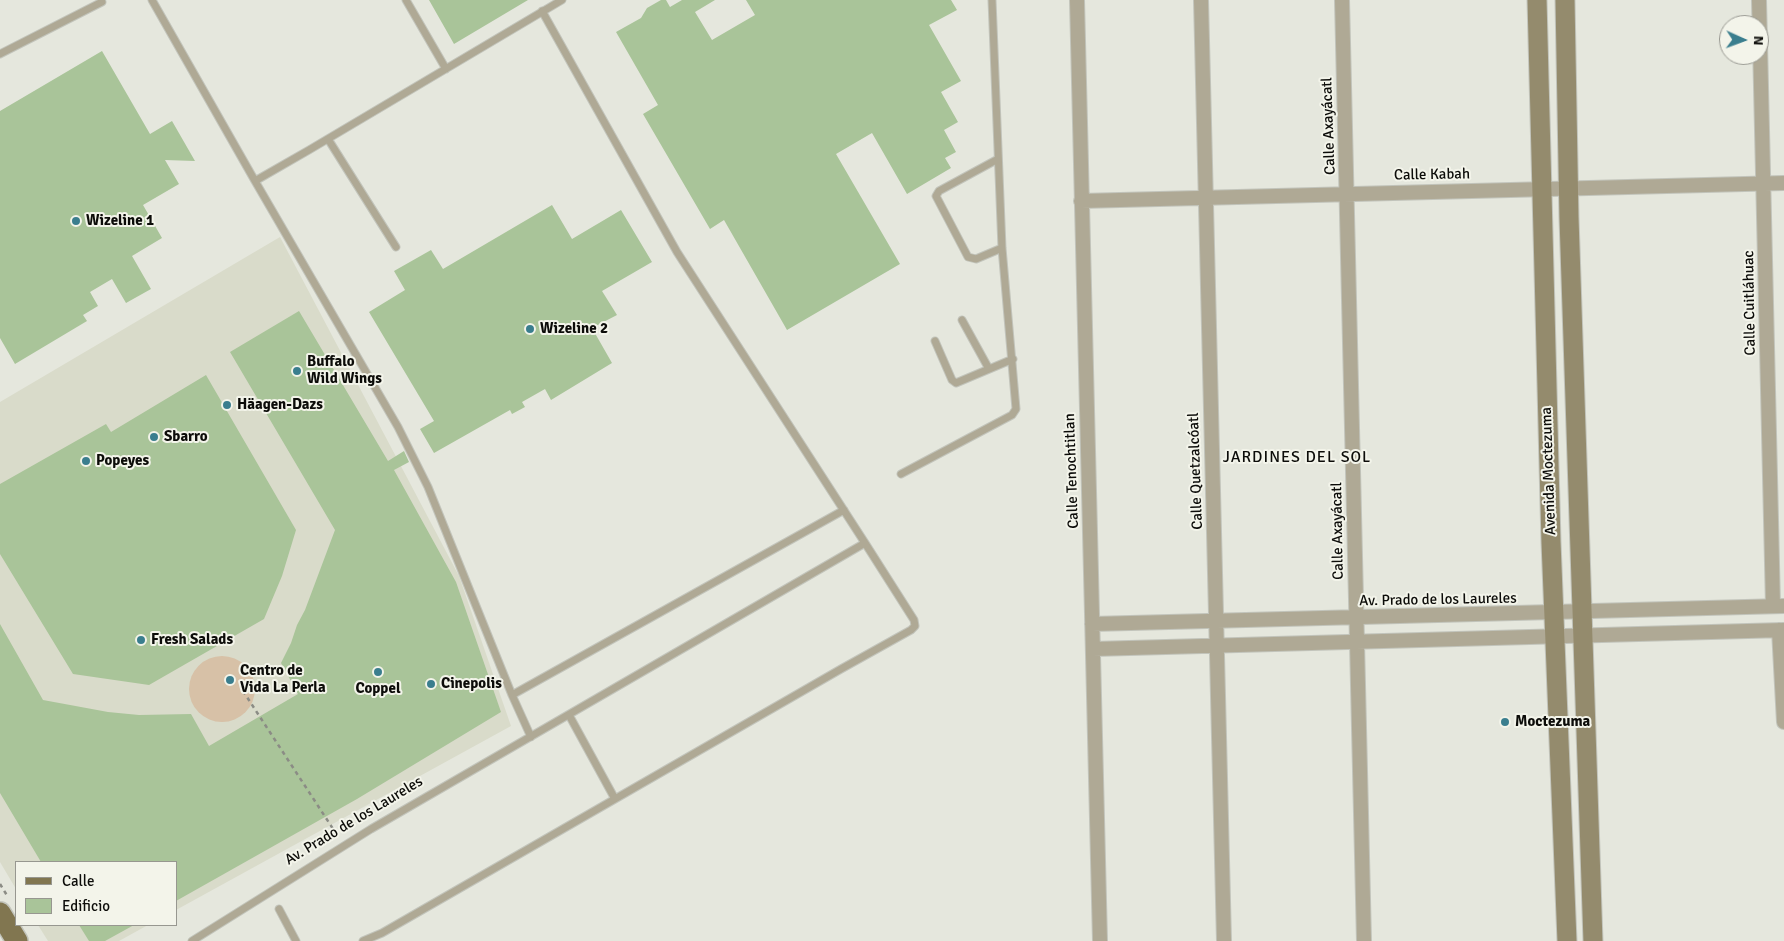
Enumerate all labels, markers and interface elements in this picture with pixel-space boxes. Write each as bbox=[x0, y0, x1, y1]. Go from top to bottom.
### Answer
north arrow bbox=[1719, 15, 1769, 65]
text: N bbox=[1750, 35, 1767, 46]
street label: Calle Axayácatl bbox=[1318, 77, 1340, 175]
street label: Calle Kabah bbox=[1394, 165, 1470, 185]
place label: Wizeline 1 bbox=[86, 212, 154, 230]
marker: Wizeline 1 bbox=[70, 215, 82, 227]
street label: Calle Cuitláhuac bbox=[1740, 250, 1760, 356]
place label: Wizeline 2 bbox=[540, 320, 608, 338]
marker: Wizeline 2 bbox=[524, 323, 536, 335]
place label: Buffalo Wild Wings bbox=[307, 353, 382, 388]
marker: Buffalo Wild Wings bbox=[291, 365, 303, 377]
place label: Häagen-Dazs bbox=[237, 396, 323, 414]
marker: Häagen-Dazs bbox=[221, 399, 233, 411]
street label: Avenida Moctezuma bbox=[1538, 407, 1560, 535]
street label: Calle Quetzalcóatl bbox=[1185, 412, 1207, 530]
street label: Calle Tenochtitlan bbox=[1061, 413, 1083, 529]
place label: Sbarro bbox=[164, 428, 208, 446]
marker: Sbarro bbox=[148, 431, 160, 443]
district label: JARDINES DEL SOL bbox=[1221, 448, 1373, 468]
place label: Popeyes bbox=[96, 452, 149, 470]
marker: Popeyes bbox=[80, 455, 92, 467]
street label: Calle Axayácatl bbox=[1328, 482, 1348, 580]
street label: Av. Prado de los Laureles bbox=[1359, 590, 1517, 610]
place label: Fresh Salads bbox=[151, 631, 233, 649]
marker: Fresh Salads bbox=[135, 634, 147, 646]
place label: Centro de Vida La Perla bbox=[240, 662, 326, 697]
marker: Coppel bbox=[372, 666, 384, 678]
marker: Centro de Vida La Perla bbox=[224, 674, 236, 686]
place label: Cinepolis bbox=[441, 675, 502, 693]
marker: Cinepolis bbox=[425, 678, 437, 690]
place label: Coppel bbox=[355, 680, 401, 698]
place label: Moctezuma bbox=[1515, 713, 1590, 731]
marker: Moctezuma bbox=[1499, 716, 1511, 728]
street label: Av. Prado de los Laureles bbox=[282, 773, 426, 869]
legend bbox=[15, 861, 178, 926]
text: Calle bbox=[62, 872, 95, 890]
text: Edificio bbox=[62, 897, 110, 915]

